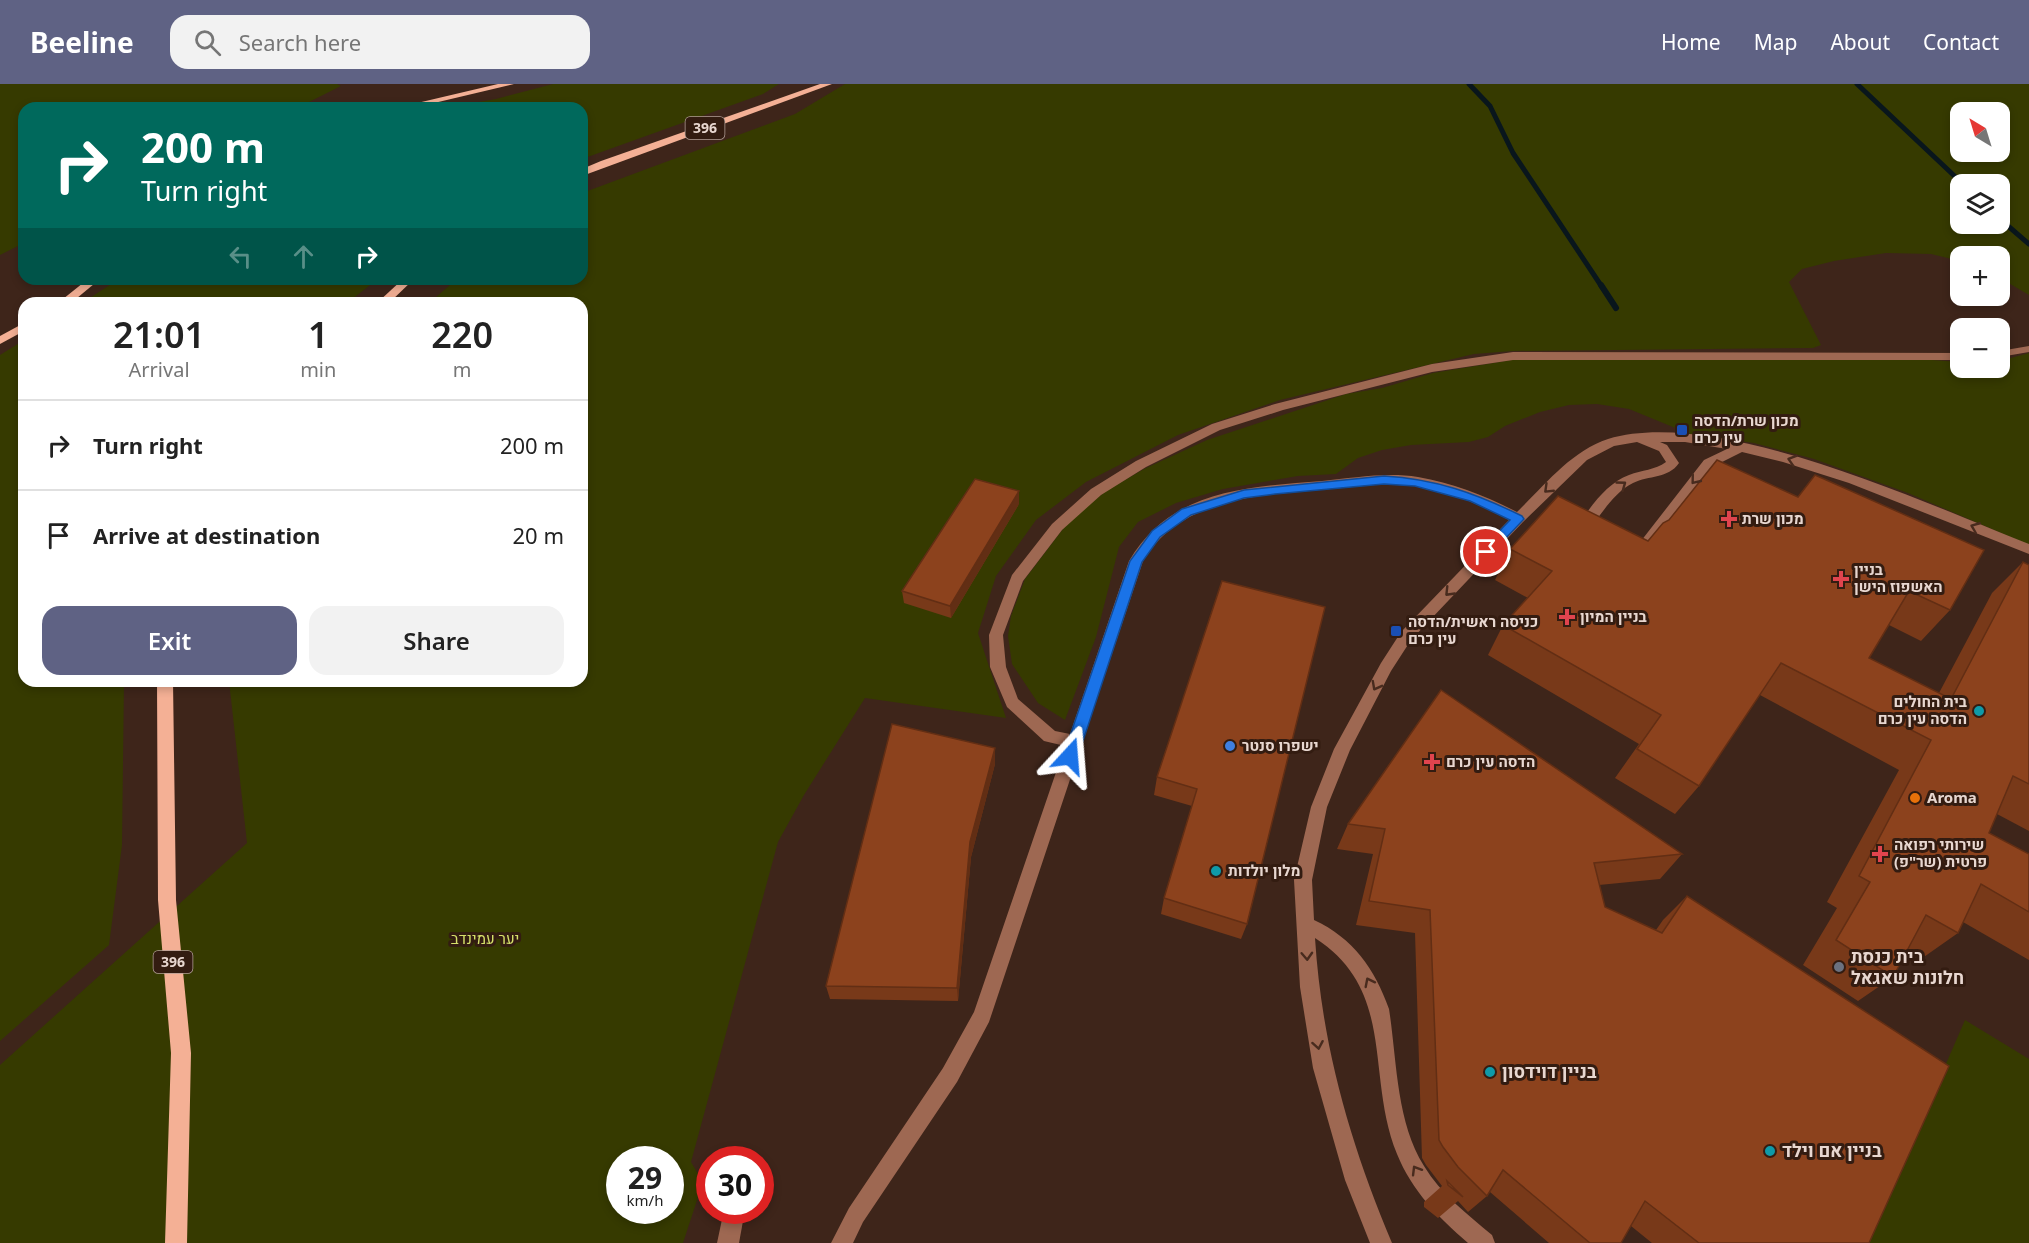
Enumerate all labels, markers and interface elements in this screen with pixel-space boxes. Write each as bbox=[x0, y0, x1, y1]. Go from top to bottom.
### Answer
search box bbox=[170, 15, 590, 69]
text: Beeline bbox=[30, 23, 134, 61]
icon: search bbox=[191, 26, 224, 59]
text: Search here bbox=[239, 27, 361, 57]
text: Home bbox=[1661, 28, 1721, 56]
text: Map bbox=[1754, 28, 1797, 56]
text: About bbox=[1830, 28, 1890, 56]
text: Contact bbox=[1923, 28, 1999, 56]
north arrow bbox=[1950, 102, 2010, 162]
map controls bbox=[1950, 102, 2010, 378]
road number: 396 bbox=[686, 117, 724, 139]
text: 200 m bbox=[141, 118, 265, 175]
icon: right bbox=[42, 126, 120, 204]
text: Turn right bbox=[141, 172, 267, 209]
button: layers bbox=[1950, 174, 2010, 234]
icon: left bbox=[224, 240, 257, 273]
icon: ahead bbox=[287, 240, 320, 273]
icon: right bbox=[350, 240, 383, 273]
button: + bbox=[1950, 246, 2010, 306]
text: 21:01 bbox=[113, 310, 205, 359]
text: 1 bbox=[308, 310, 329, 359]
text: 220 bbox=[431, 310, 493, 359]
button: − bbox=[1950, 318, 2010, 378]
text: Arrival bbox=[129, 356, 190, 383]
text: min bbox=[300, 356, 336, 383]
text: m bbox=[453, 356, 472, 383]
place label: מכון שרת/הדסה עין כרם bbox=[1694, 410, 1799, 447]
marker: מכון שרת/הדסה עין כרם bbox=[1675, 423, 1689, 437]
icon: right bbox=[42, 429, 75, 462]
text: Turn right bbox=[93, 430, 203, 460]
text: 200 m bbox=[500, 430, 564, 460]
one-way arrow bbox=[1787, 455, 1798, 467]
one-way arrow bbox=[1691, 473, 1702, 484]
one-way arrow bbox=[1615, 481, 1626, 492]
one-way arrow bbox=[1545, 482, 1556, 493]
place label: מכון שרת bbox=[1742, 508, 1804, 528]
marker: מכון שרת bbox=[1720, 510, 1738, 528]
icon: arrive bbox=[42, 519, 75, 552]
text: Arrive at destination bbox=[93, 520, 320, 550]
text: 20 m bbox=[513, 520, 564, 550]
one-way arrow bbox=[1970, 522, 1981, 534]
pin bbox=[1460, 526, 1511, 577]
icon: arrive bbox=[1469, 535, 1502, 568]
place label: בניין האשפוז הישן bbox=[1854, 559, 1943, 596]
marker: בניין האשפוז הישן bbox=[1832, 570, 1850, 588]
one-way arrow bbox=[1445, 584, 1456, 595]
button: Exit bbox=[42, 606, 297, 675]
button: Share bbox=[309, 606, 564, 675]
place label: בניין המיון bbox=[1580, 606, 1647, 626]
marker: בניין המיון bbox=[1558, 608, 1576, 626]
place label: כניסה ראשית/הדסה עין כרם bbox=[1408, 611, 1538, 648]
marker: כניסה ראשית/הדסה עין כרם bbox=[1389, 624, 1403, 638]
one-way arrow bbox=[1372, 680, 1383, 690]
place label: בית החולים הדסה עין כרם bbox=[1878, 691, 1967, 728]
marker: בית החולים הדסה עין כרם bbox=[1972, 704, 1986, 718]
position arrow bbox=[1038, 724, 1102, 788]
place label: ישפרו סנטר bbox=[1242, 735, 1319, 755]
marker: ישפרו סנטר bbox=[1223, 739, 1237, 753]
place label: הדסה עין כרם bbox=[1446, 751, 1535, 771]
marker: הדסה עין כרם bbox=[1423, 753, 1441, 771]
place label: Aroma bbox=[1927, 787, 1977, 807]
marker: Aroma bbox=[1908, 791, 1922, 805]
place label: שירותי רפואה פרטית (שר"פ) bbox=[1894, 834, 1987, 871]
marker: שירותי רפואה פרטית (שר"פ) bbox=[1871, 845, 1889, 863]
place label: מלון יולדות bbox=[1228, 860, 1300, 880]
marker: מלון יולדות bbox=[1209, 864, 1223, 878]
park label: יער עמינדב bbox=[451, 928, 519, 948]
place label: בית כנסת חלונות שאגאל bbox=[1851, 944, 1964, 989]
road number: 396 bbox=[154, 951, 192, 973]
one-way arrow bbox=[1300, 951, 1313, 960]
marker: בית כנסת חלונות שאגאל bbox=[1832, 960, 1846, 974]
one-way arrow bbox=[1365, 978, 1377, 989]
one-way arrow bbox=[1312, 1040, 1324, 1049]
place label: בניין דוידסון bbox=[1502, 1059, 1597, 1083]
marker: בניין דוידסון bbox=[1483, 1065, 1497, 1079]
place label: בניין אם וילד bbox=[1782, 1138, 1882, 1162]
marker: בניין אם וילד bbox=[1763, 1144, 1777, 1158]
speed limit sign: 30 bbox=[696, 1146, 774, 1224]
text: 29 bbox=[628, 1157, 662, 1198]
one-way arrow bbox=[1411, 1166, 1423, 1176]
text: km/h bbox=[627, 1190, 663, 1210]

